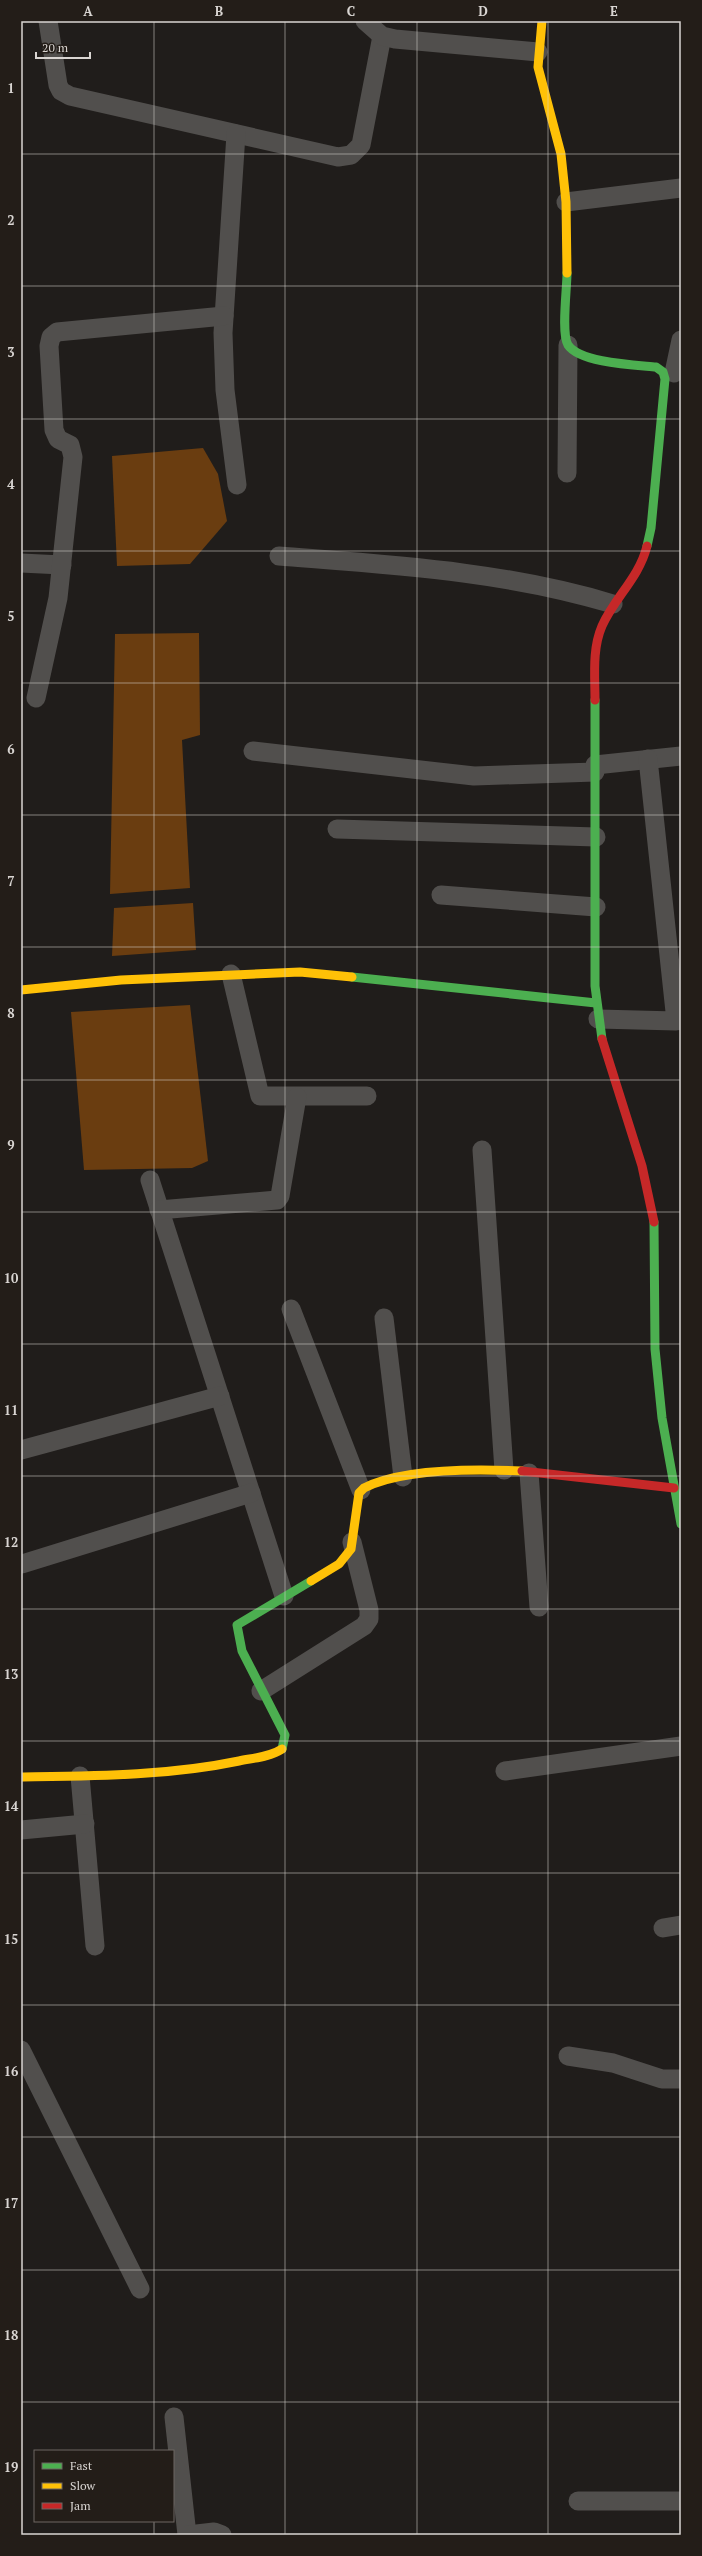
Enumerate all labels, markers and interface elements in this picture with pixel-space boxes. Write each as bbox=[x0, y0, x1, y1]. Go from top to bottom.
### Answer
text: A bbox=[83, 2, 93, 20]
text: B bbox=[215, 2, 223, 20]
text: C bbox=[347, 2, 355, 20]
text: D bbox=[478, 2, 488, 20]
text: E bbox=[610, 2, 618, 20]
scale bar bbox=[36, 34, 90, 60]
text: 20 m bbox=[42, 40, 69, 55]
text: 1 bbox=[7, 79, 15, 97]
text: 2 bbox=[7, 211, 15, 229]
text: 3 bbox=[7, 343, 15, 361]
text: 4 bbox=[7, 475, 15, 493]
text: 5 bbox=[7, 607, 15, 625]
text: 6 bbox=[7, 740, 15, 758]
text: 7 bbox=[7, 872, 15, 890]
text: 8 bbox=[7, 1004, 15, 1022]
text: 9 bbox=[7, 1136, 15, 1154]
text: 10 bbox=[4, 1269, 19, 1287]
text: 11 bbox=[4, 1401, 18, 1419]
text: 12 bbox=[4, 1533, 18, 1551]
text: 13 bbox=[4, 1665, 18, 1683]
text: 14 bbox=[4, 1797, 19, 1815]
text: 15 bbox=[4, 1930, 18, 1948]
text: 16 bbox=[4, 2062, 18, 2080]
text: 17 bbox=[4, 2194, 18, 2212]
text: 18 bbox=[4, 2326, 18, 2344]
legend bbox=[34, 2450, 174, 2522]
text: 19 bbox=[4, 2458, 18, 2476]
text: Fast bbox=[70, 2458, 93, 2473]
text: Slow bbox=[70, 2478, 96, 2493]
text: Jam bbox=[70, 2498, 91, 2513]

